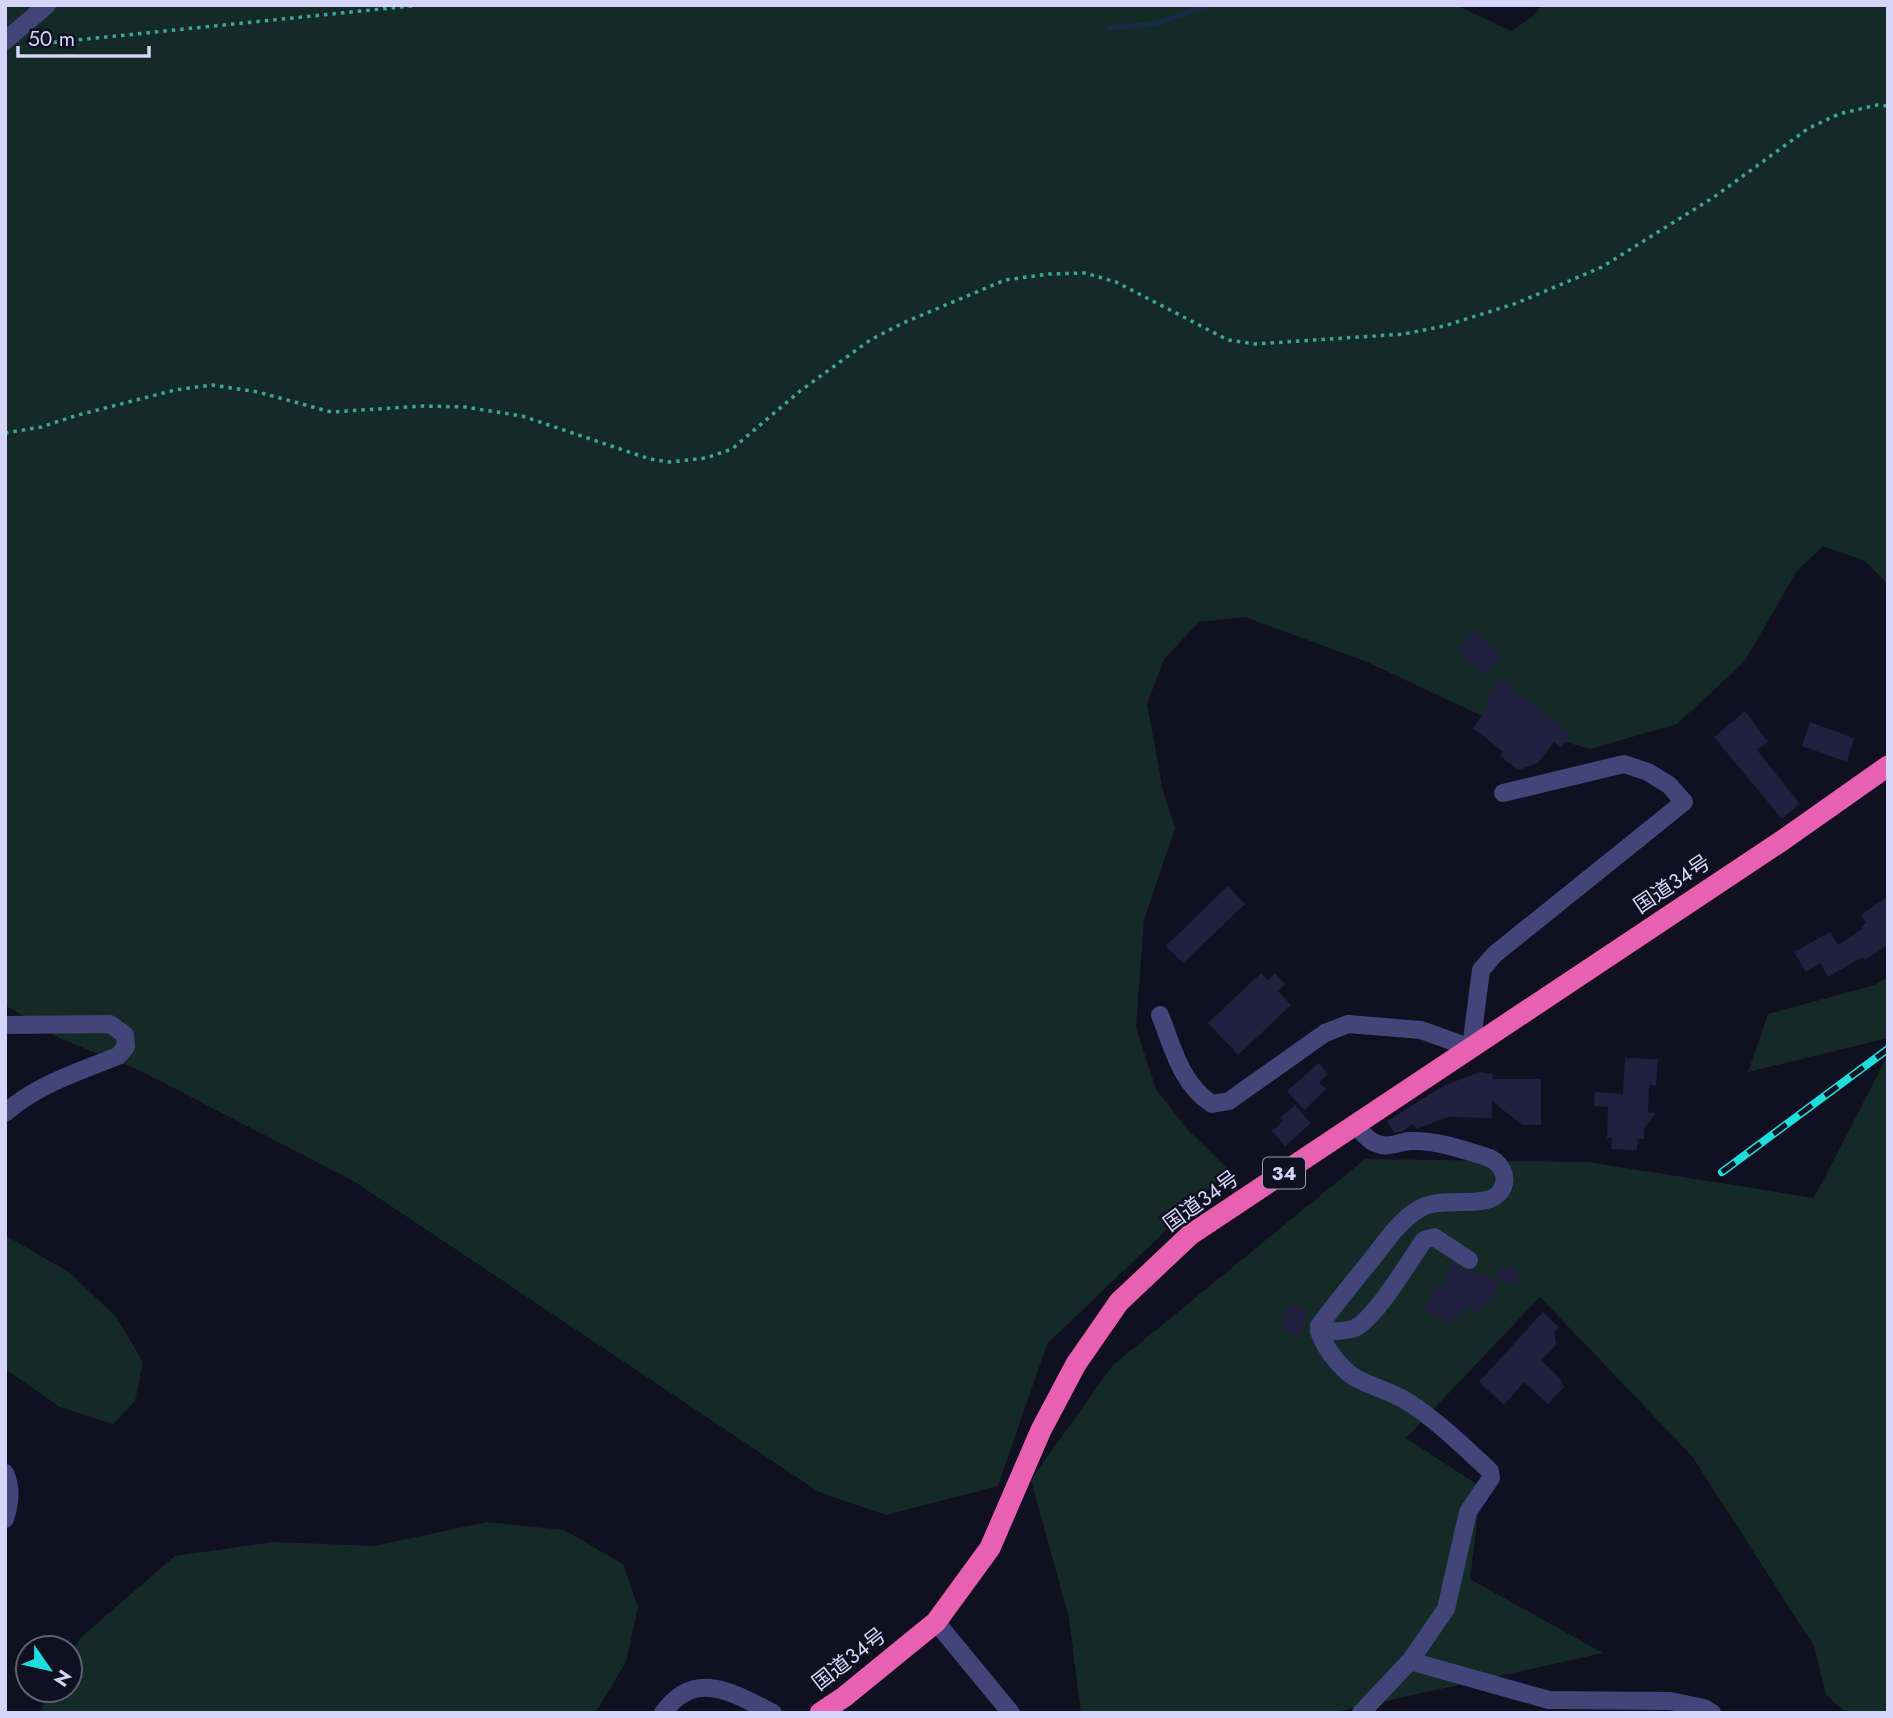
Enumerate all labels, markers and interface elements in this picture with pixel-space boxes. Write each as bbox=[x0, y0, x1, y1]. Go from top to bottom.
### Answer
scale bar bbox=[18, 14, 149, 58]
text: 50 m bbox=[28, 24, 75, 54]
street label: 国道34号 bbox=[1628, 847, 1716, 921]
road number: 34 bbox=[1263, 1158, 1305, 1189]
street label: 国道34号 bbox=[1157, 1163, 1245, 1239]
street label: 国道34号 bbox=[806, 1620, 892, 1698]
north arrow bbox=[14, 1634, 84, 1704]
text: N bbox=[47, 1664, 78, 1692]

